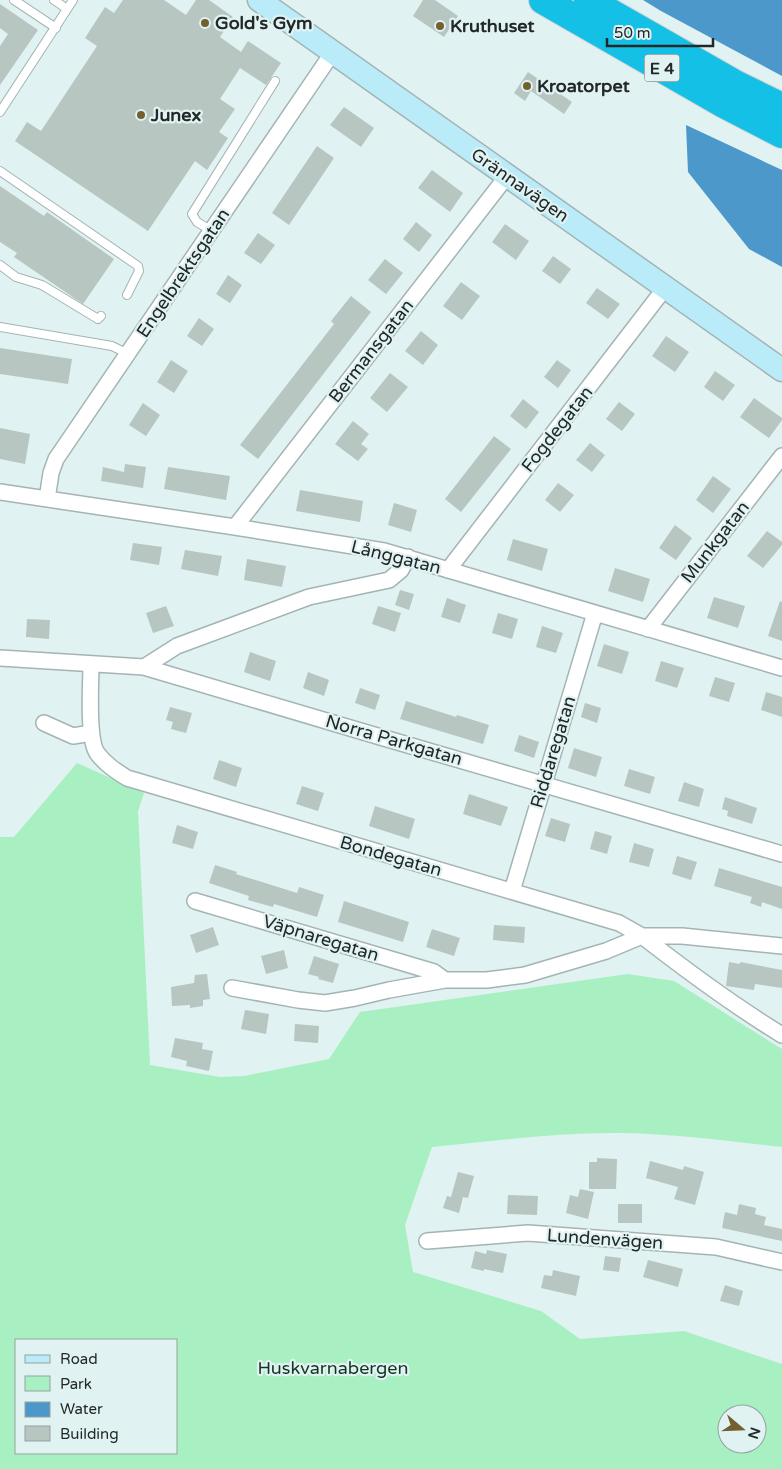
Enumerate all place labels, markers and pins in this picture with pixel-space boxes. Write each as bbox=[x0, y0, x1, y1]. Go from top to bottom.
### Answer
place label: Gold's Gym bbox=[215, 12, 313, 34]
place label: Kruthuset bbox=[450, 15, 534, 37]
marker: Gold's Gym bbox=[199, 17, 211, 29]
marker: Kruthuset bbox=[434, 20, 446, 32]
place label: Kroatorpet bbox=[537, 75, 630, 97]
marker: Kroatorpet bbox=[521, 80, 533, 92]
place label: Junex bbox=[150, 104, 201, 126]
marker: Junex bbox=[135, 109, 147, 121]

